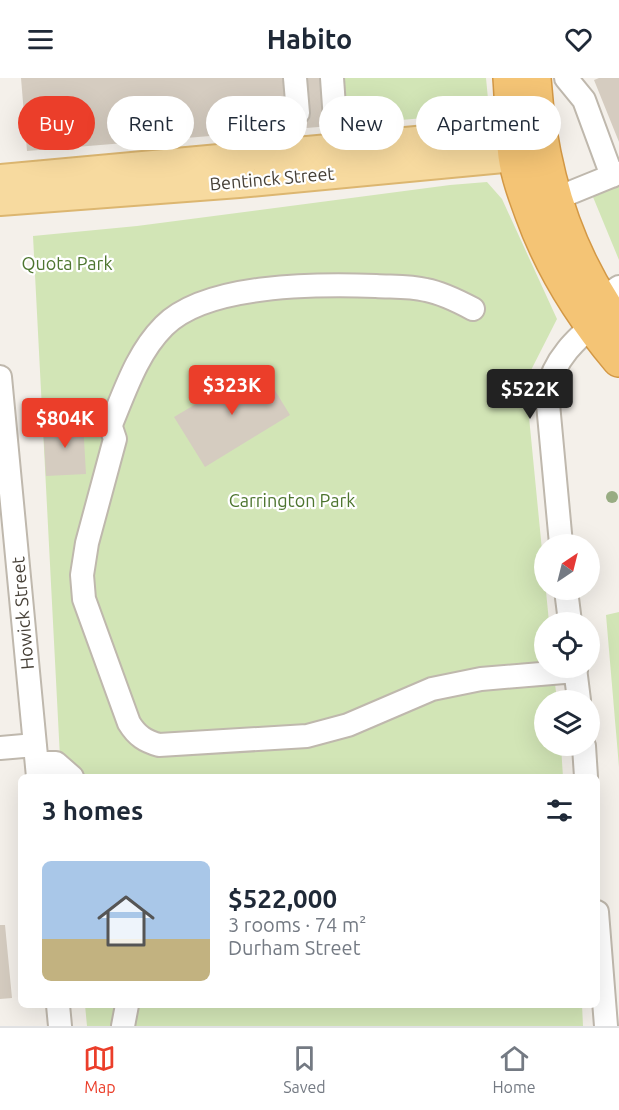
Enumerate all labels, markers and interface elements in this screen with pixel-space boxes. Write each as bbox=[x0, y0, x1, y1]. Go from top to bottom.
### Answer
icon: menu bbox=[24, 23, 57, 56]
icon: heart bbox=[562, 23, 595, 56]
text: Habito bbox=[267, 24, 352, 54]
chip: Buy bbox=[18, 96, 95, 150]
chip: Rent bbox=[107, 96, 194, 150]
chip: Filters bbox=[206, 96, 307, 150]
chip: New bbox=[319, 96, 404, 150]
chip: Apartment bbox=[416, 96, 561, 150]
street label: Bentinck Street bbox=[209, 163, 335, 193]
park label: Quota Park bbox=[22, 253, 112, 274]
pin: $323K bbox=[190, 365, 274, 416]
pin: $522K bbox=[488, 369, 572, 420]
text: $323K bbox=[203, 373, 261, 396]
text: $522K bbox=[501, 377, 559, 400]
pin: $804K bbox=[23, 398, 107, 449]
text: $804K bbox=[36, 406, 94, 429]
park label: Carrington Park bbox=[229, 490, 355, 510]
north arrow bbox=[534, 534, 600, 600]
map controls bbox=[534, 534, 600, 756]
street label: Howick Street bbox=[7, 556, 37, 670]
button: locate bbox=[534, 612, 600, 678]
button: layers bbox=[534, 690, 600, 756]
icon: filters bbox=[543, 794, 576, 827]
text: 3 homes bbox=[42, 796, 143, 825]
text: $522,000 bbox=[228, 884, 337, 913]
icon: home bbox=[90, 885, 162, 957]
text: 3 rooms · 74 m² bbox=[228, 913, 366, 936]
text: Durham Street bbox=[228, 936, 361, 959]
tab: Map bbox=[83, 1042, 116, 1096]
tab: Saved bbox=[283, 1042, 326, 1096]
tab: Home bbox=[492, 1042, 536, 1096]

